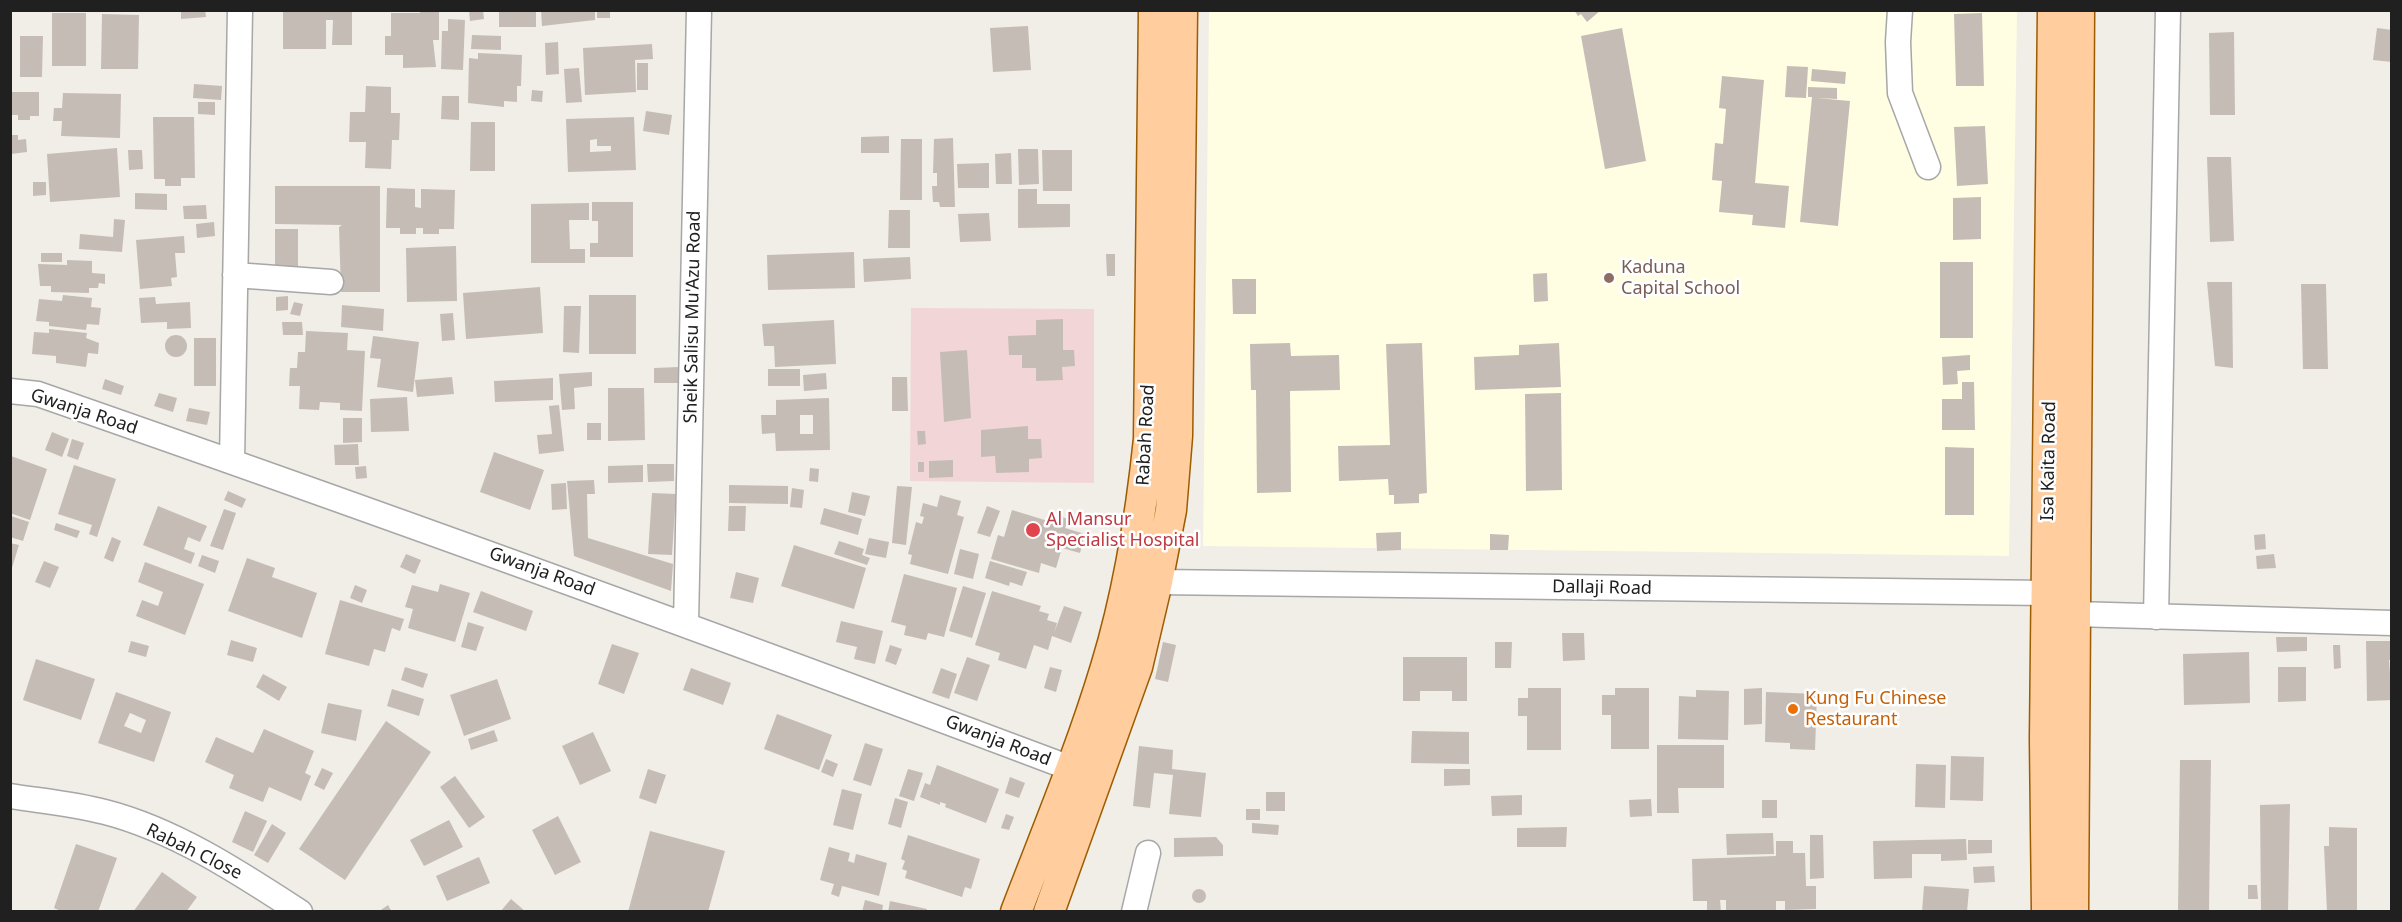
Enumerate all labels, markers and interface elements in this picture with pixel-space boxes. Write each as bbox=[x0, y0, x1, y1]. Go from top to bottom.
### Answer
street label: Sheik Salisu Mu'Azu Road bbox=[680, 210, 706, 424]
place label: Kaduna Capital School bbox=[1621, 257, 1740, 300]
marker: Kaduna Capital School bbox=[1602, 271, 1616, 285]
street label: Rabah Road bbox=[1133, 384, 1159, 486]
street label: Gwanja Road bbox=[28, 385, 140, 439]
street label: Isa Kaita Road bbox=[2037, 401, 2061, 521]
place label: Al Mansur Specialist Hospital bbox=[1046, 509, 1199, 552]
marker: Al Mansur Specialist Hospital bbox=[1024, 521, 1042, 539]
street label: Gwanja Road bbox=[486, 543, 598, 601]
street label: Dallaji Road bbox=[1552, 576, 1652, 600]
place label: Kung Fu Chinese Restaurant bbox=[1805, 688, 1946, 730]
marker: Kung Fu Chinese Restaurant bbox=[1786, 702, 1800, 716]
street label: Gwanja Road bbox=[942, 711, 1054, 771]
street label: Rabah Close bbox=[143, 820, 245, 884]

